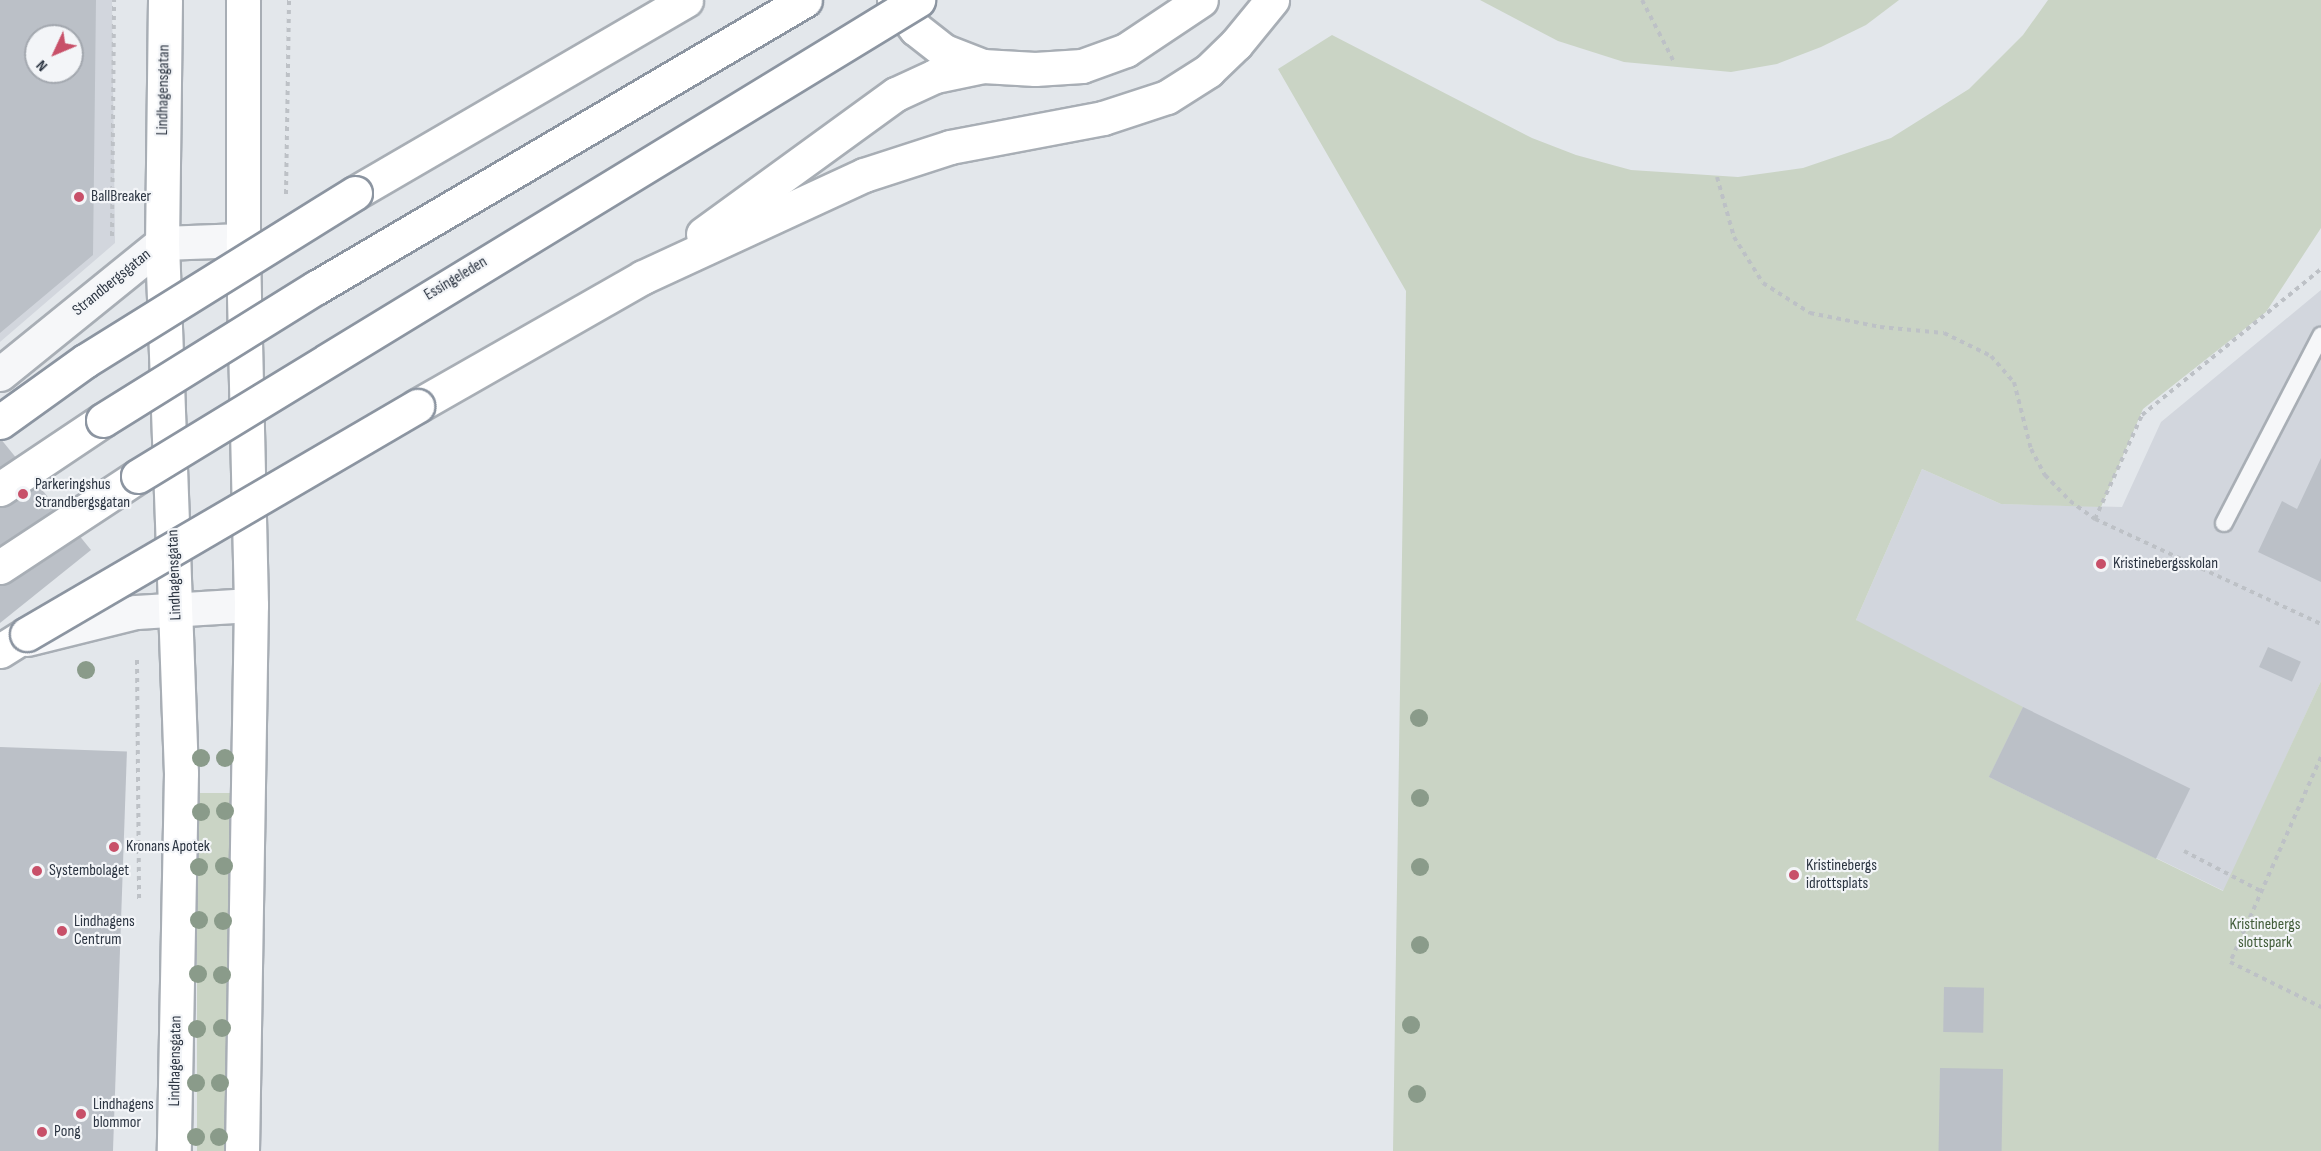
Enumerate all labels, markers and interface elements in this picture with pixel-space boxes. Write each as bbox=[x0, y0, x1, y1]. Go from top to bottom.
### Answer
north arrow bbox=[24, 24, 84, 84]
street label: Lindhagensgatan bbox=[154, 44, 174, 136]
text: N bbox=[32, 56, 52, 75]
place label: BallBreaker bbox=[91, 187, 151, 207]
marker: BallBreaker bbox=[72, 190, 86, 204]
street label: Strandbergsgatan bbox=[69, 246, 155, 320]
street label: Essingeleden bbox=[421, 253, 491, 305]
place label: Parkeringshus Strandbergsgatan bbox=[35, 475, 130, 513]
marker: Parkeringshus Strandbergsgatan bbox=[16, 487, 30, 501]
street label: Lindhagensgatan bbox=[164, 529, 186, 621]
place label: Kristinebergsskolan bbox=[2113, 554, 2218, 574]
marker: Kristinebergsskolan bbox=[2094, 557, 2108, 571]
place label: Kronans Apotek bbox=[126, 837, 210, 857]
marker: Kronans Apotek bbox=[107, 840, 121, 854]
place label: Kristinebergs idrottsplats bbox=[1806, 856, 1877, 894]
place label: Systembolaget bbox=[49, 861, 129, 881]
marker: Systembolaget bbox=[30, 864, 44, 878]
marker: Kristinebergs idrottsplats bbox=[1787, 868, 1801, 882]
place label: Lindhagens Centrum bbox=[74, 912, 135, 950]
park label: Kristinebergs slottspark bbox=[2230, 915, 2300, 953]
marker: Lindhagens Centrum bbox=[55, 924, 69, 938]
street label: Lindhagensgatan bbox=[166, 1015, 186, 1107]
place label: Lindhagens blommor bbox=[93, 1095, 154, 1133]
marker: Lindhagens blommor bbox=[74, 1107, 88, 1121]
place label: Pong bbox=[54, 1122, 81, 1142]
marker: Pong bbox=[35, 1125, 49, 1139]

